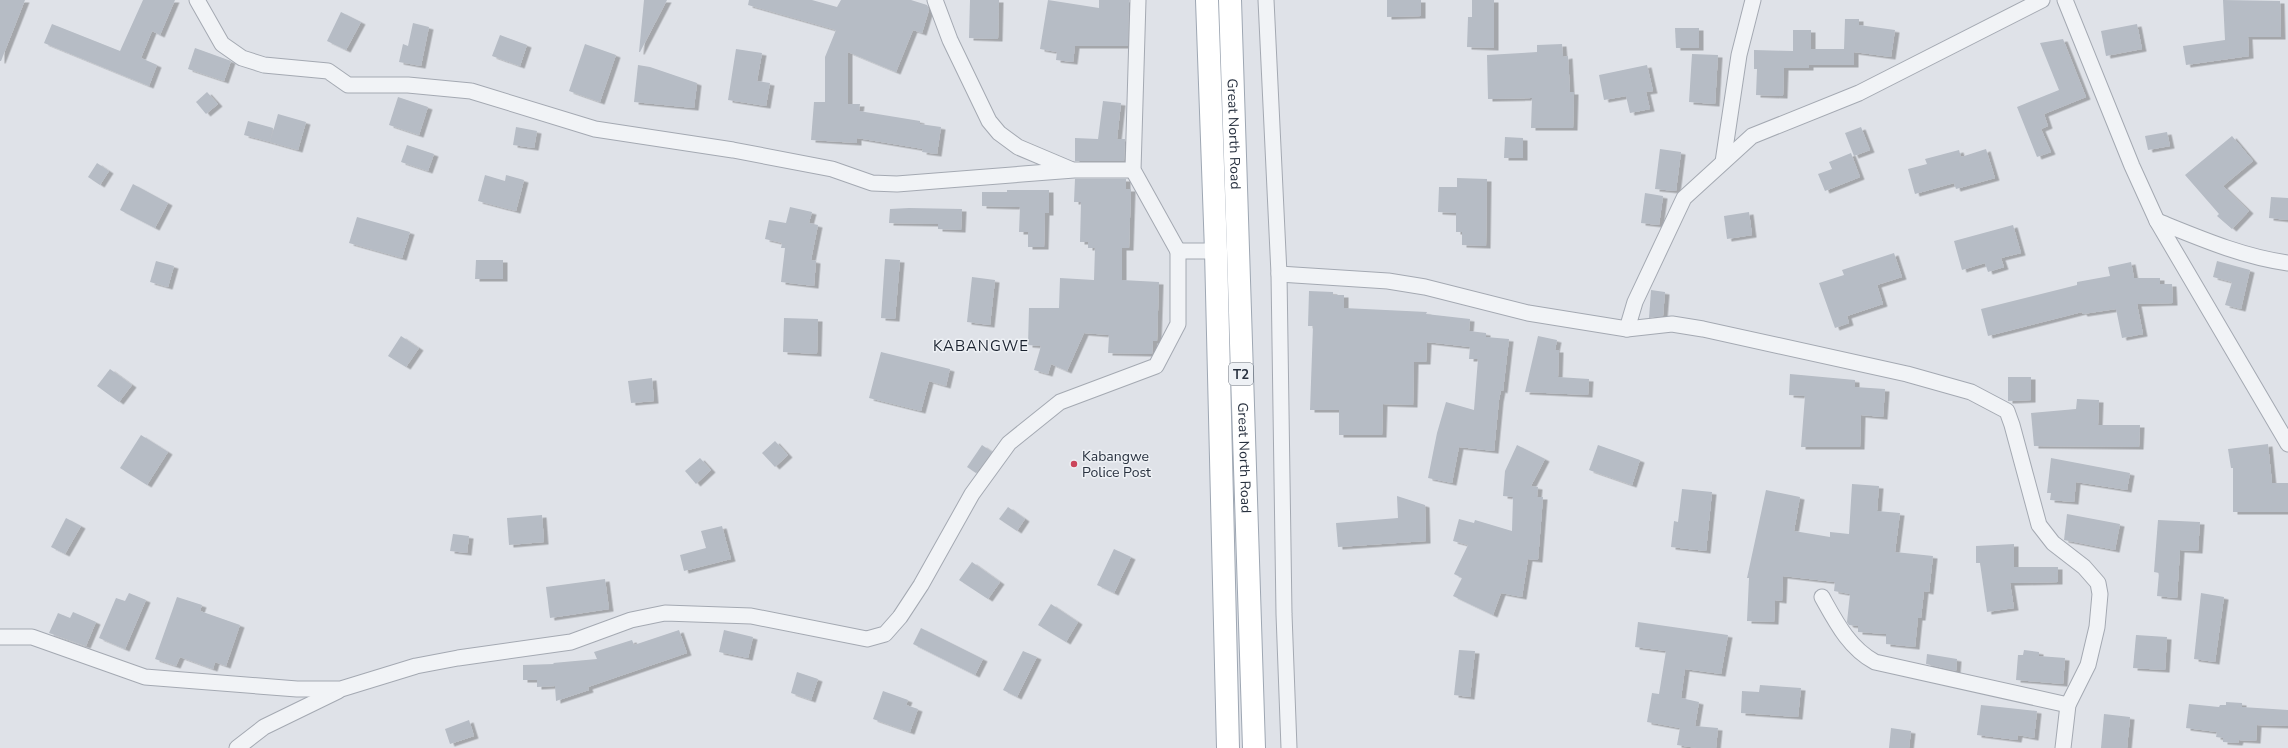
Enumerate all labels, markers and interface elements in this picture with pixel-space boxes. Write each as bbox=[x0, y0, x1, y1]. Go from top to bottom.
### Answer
street label: Great North Road bbox=[1223, 78, 1245, 190]
district label: KABANGWE bbox=[933, 336, 1029, 356]
road number: T2 bbox=[1229, 363, 1253, 385]
street label: Great North Road bbox=[1233, 402, 1255, 514]
place label: Kabangwe Police Post bbox=[1082, 447, 1151, 482]
marker: Kabangwe Police Post bbox=[1069, 459, 1079, 469]

